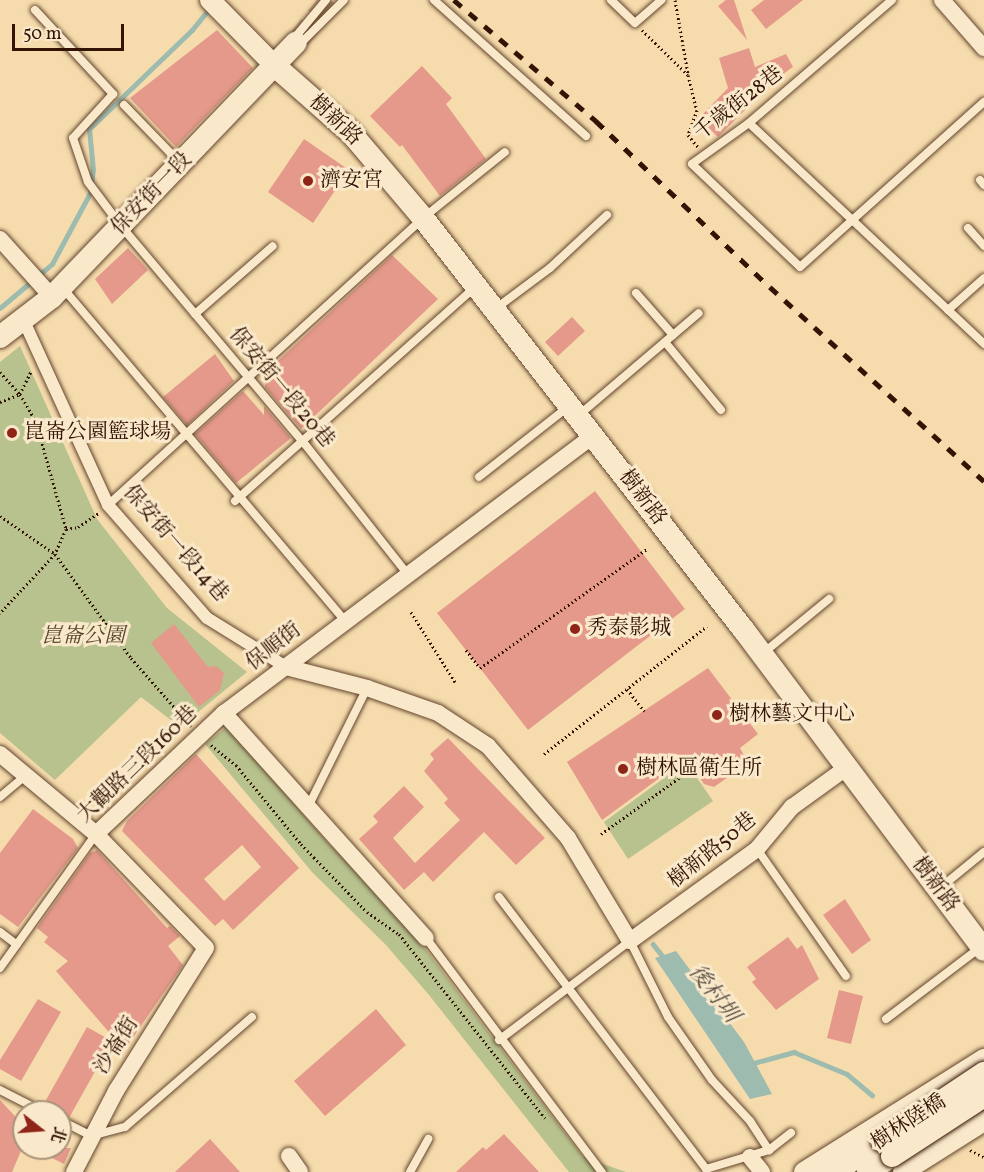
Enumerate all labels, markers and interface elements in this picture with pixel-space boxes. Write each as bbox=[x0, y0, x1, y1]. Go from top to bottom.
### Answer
scale bar bbox=[15, 12, 128, 50]
text: 50 m bbox=[23, 22, 62, 47]
street label: 千歲街28巷 bbox=[689, 61, 789, 147]
street label: 樹新路 bbox=[303, 90, 367, 152]
street label: 保安街一段 bbox=[106, 147, 198, 241]
place label: 濟安宮 bbox=[320, 168, 383, 194]
marker: 濟安宮 bbox=[301, 174, 315, 188]
street label: 保安街一段20巷 bbox=[223, 323, 339, 453]
place label: 崑崙公園籃球場 bbox=[24, 420, 171, 446]
marker: 崑崙公園籃球場 bbox=[5, 426, 19, 440]
street label: 樹新路 bbox=[613, 465, 671, 531]
street label: 保安街一段14巷 bbox=[117, 480, 233, 608]
place label: 秀泰影城 bbox=[587, 616, 671, 642]
street label: 保順街 bbox=[241, 618, 307, 676]
marker: 秀泰影城 bbox=[568, 622, 582, 636]
park label: 崑崙公園 bbox=[41, 624, 125, 650]
street label: 大觀路三段160巷 bbox=[73, 701, 203, 829]
place label: 樹林藝文中心 bbox=[729, 702, 855, 728]
marker: 樹林藝文中心 bbox=[710, 708, 724, 722]
place label: 樹林區衛生所 bbox=[636, 756, 762, 782]
marker: 樹林區衛生所 bbox=[614, 760, 632, 778]
street label: 樹新路50巷 bbox=[664, 808, 762, 894]
street label: 樹新路 bbox=[906, 852, 964, 918]
water label: 後村圳 bbox=[682, 960, 744, 1028]
street label: 沙崙街 bbox=[90, 1013, 144, 1079]
street label: 樹林陸橋 bbox=[867, 1090, 951, 1156]
north arrow bbox=[12, 1100, 72, 1160]
text: 北 bbox=[44, 1124, 70, 1146]

